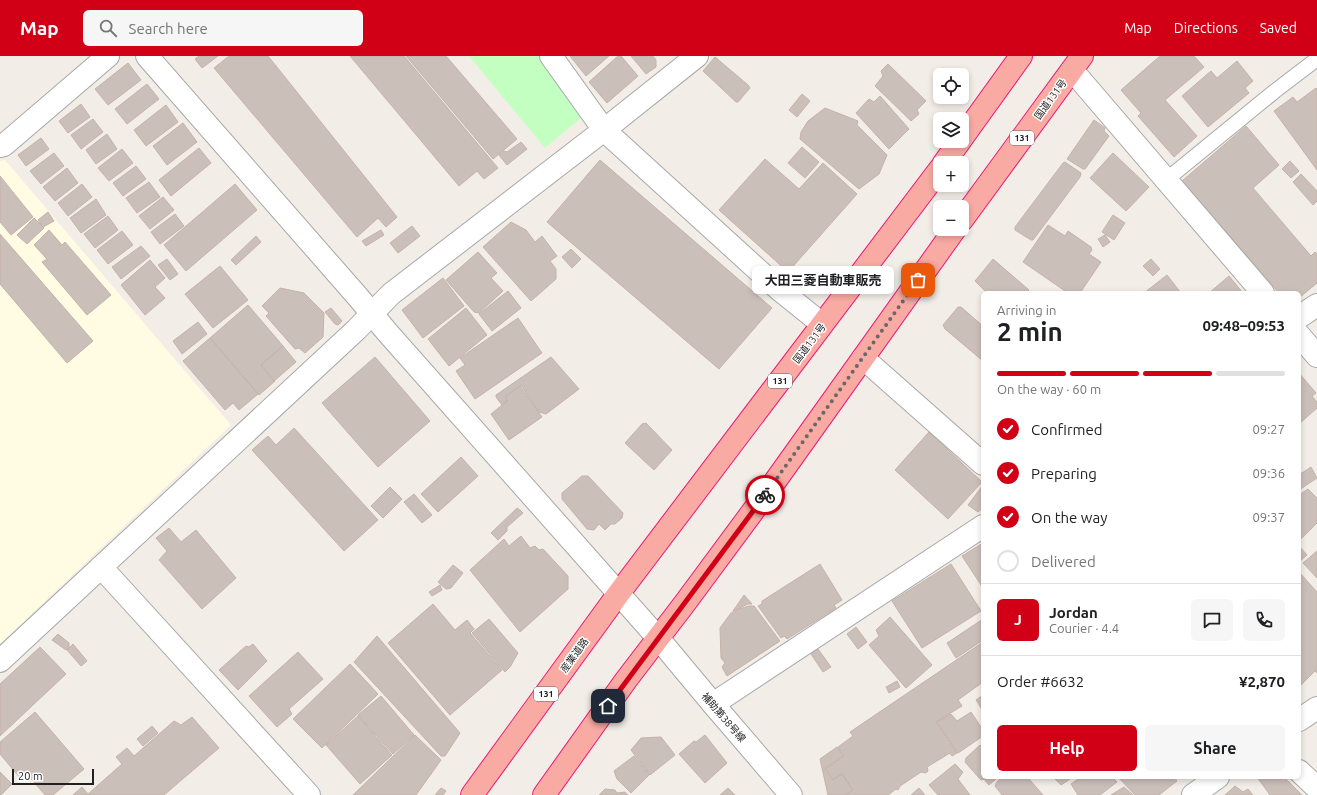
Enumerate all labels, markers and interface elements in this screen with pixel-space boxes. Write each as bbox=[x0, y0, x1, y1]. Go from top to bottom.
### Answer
search box bbox=[83, 10, 363, 46]
text: Map bbox=[20, 17, 59, 39]
icon: search bbox=[97, 17, 119, 39]
text: Search here bbox=[129, 20, 208, 37]
text: Map bbox=[1124, 20, 1152, 36]
text: Directions bbox=[1174, 20, 1238, 36]
text: Saved bbox=[1260, 20, 1297, 36]
map controls bbox=[933, 68, 969, 236]
button: locate bbox=[933, 68, 969, 104]
street label: 国道131号 bbox=[1032, 77, 1069, 122]
button: layers bbox=[933, 112, 969, 148]
road number: 131 bbox=[1010, 131, 1034, 145]
button: + bbox=[933, 156, 969, 192]
button: − bbox=[933, 200, 969, 236]
pin bbox=[901, 263, 935, 297]
callout: 大田三菱自動車販売 bbox=[752, 266, 894, 294]
icon: bag bbox=[907, 269, 929, 291]
text: 大田三菱自動車販売 bbox=[764, 273, 882, 287]
text: Arriving in bbox=[997, 303, 1056, 317]
text: 2 min bbox=[997, 317, 1063, 346]
text: 09:48–09:53 bbox=[1202, 317, 1285, 334]
street label: 国道131号 bbox=[791, 321, 828, 365]
road number: 131 bbox=[768, 374, 792, 388]
text: On the way · 60 m bbox=[997, 382, 1101, 396]
icon: check bbox=[997, 418, 1019, 440]
text: Confirmed bbox=[1031, 421, 1103, 438]
text: 09:27 bbox=[1252, 422, 1285, 436]
icon: check bbox=[997, 462, 1019, 484]
text: Preparing bbox=[1031, 465, 1097, 482]
text: 09:36 bbox=[1252, 466, 1285, 480]
courier bbox=[745, 475, 785, 515]
icon: bike bbox=[754, 484, 776, 506]
icon: check bbox=[997, 506, 1019, 528]
text: On the way bbox=[1031, 509, 1107, 526]
text: 09:37 bbox=[1252, 510, 1285, 524]
text: Delivered bbox=[1031, 553, 1096, 570]
button: chat bbox=[1191, 599, 1233, 641]
button: phone bbox=[1243, 599, 1285, 641]
text: Jordan bbox=[1049, 604, 1098, 621]
text: J bbox=[1014, 611, 1022, 628]
text: Courier · 4.4 bbox=[1049, 621, 1119, 635]
street label: 産業道路 bbox=[558, 636, 591, 675]
text: Order #6632 bbox=[997, 673, 1084, 690]
text: ¥2,870 bbox=[1239, 673, 1285, 690]
road number: 131 bbox=[534, 687, 558, 701]
pin bbox=[591, 689, 625, 723]
street label: 補助第38号線 bbox=[699, 691, 748, 744]
icon: home bbox=[597, 695, 619, 717]
button: Help bbox=[997, 725, 1137, 771]
button: Share bbox=[1145, 725, 1285, 771]
scale bar bbox=[12, 767, 94, 786]
text: 20 m bbox=[18, 770, 42, 782]

